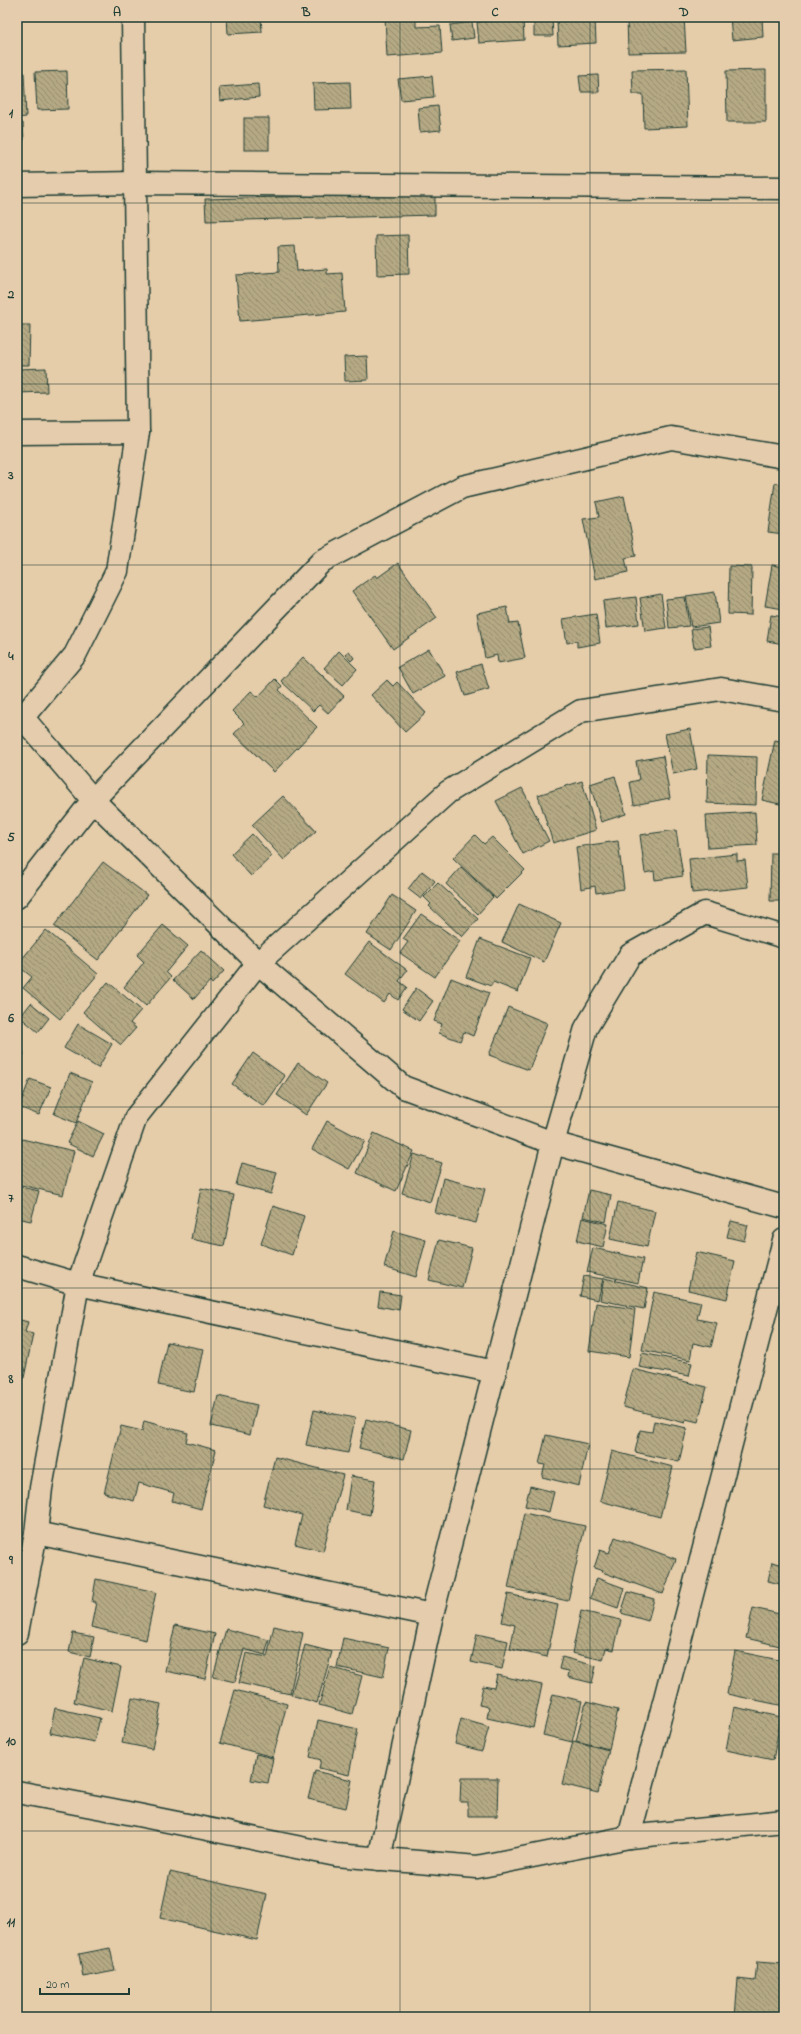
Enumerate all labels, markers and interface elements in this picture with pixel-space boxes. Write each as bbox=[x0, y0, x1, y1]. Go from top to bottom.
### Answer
text: A bbox=[113, 3, 121, 22]
text: B bbox=[301, 3, 311, 22]
text: C bbox=[491, 3, 499, 22]
text: D bbox=[678, 3, 689, 22]
text: 1 bbox=[9, 104, 14, 123]
text: 2 bbox=[7, 285, 15, 304]
text: 3 bbox=[7, 466, 14, 485]
text: 4 bbox=[7, 647, 14, 666]
text: 5 bbox=[7, 828, 15, 847]
text: 6 bbox=[7, 1009, 14, 1028]
text: 7 bbox=[8, 1189, 14, 1208]
text: 8 bbox=[8, 1370, 14, 1389]
text: 9 bbox=[8, 1551, 14, 1570]
text: 10 bbox=[6, 1732, 16, 1751]
text: 11 bbox=[7, 1913, 16, 1932]
scale bar bbox=[40, 1970, 129, 1996]
text: 20 m bbox=[46, 1976, 69, 1994]

